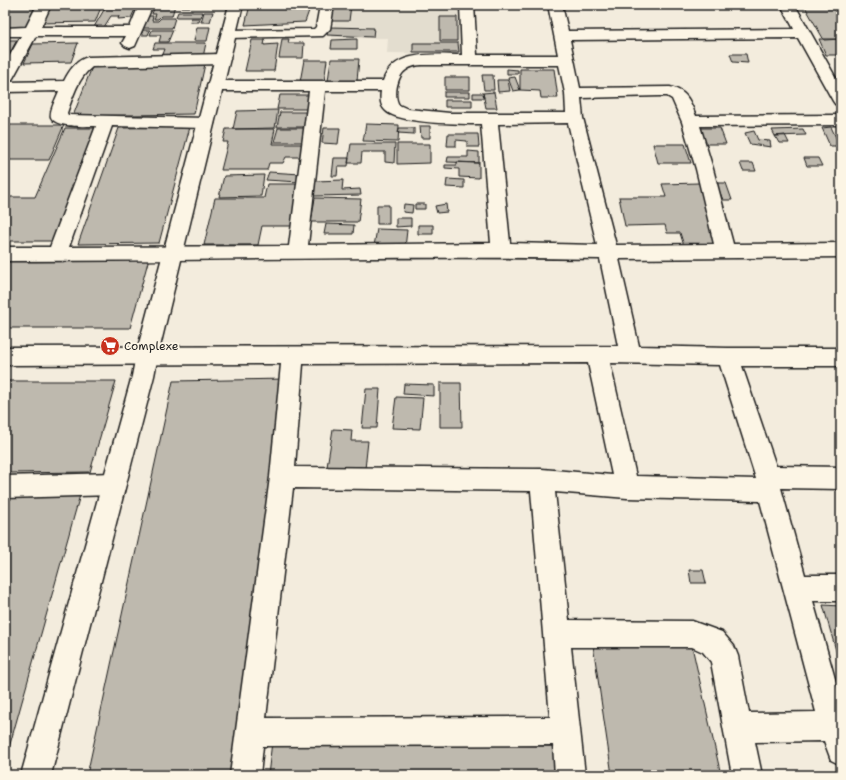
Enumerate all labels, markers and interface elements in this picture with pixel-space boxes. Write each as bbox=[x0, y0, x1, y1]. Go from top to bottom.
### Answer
supermarket icon: Complexe bbox=[99, 335, 121, 357]
place label: Complexe bbox=[124, 338, 179, 354]

